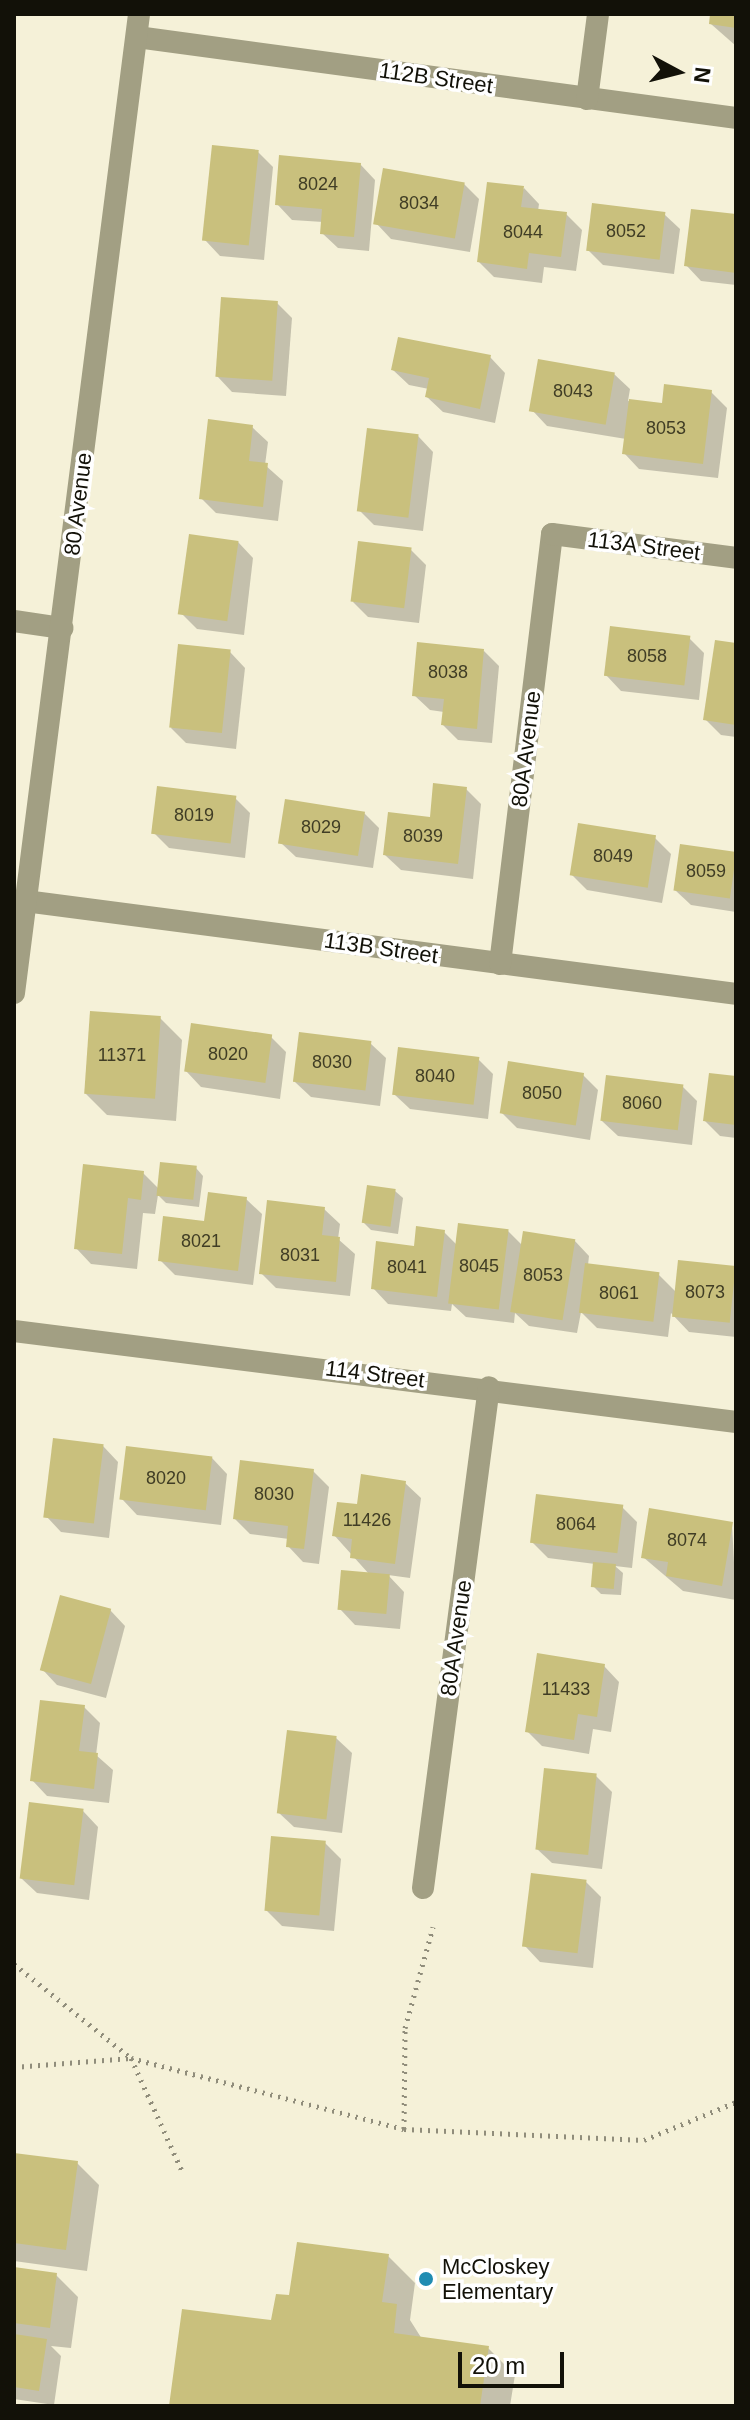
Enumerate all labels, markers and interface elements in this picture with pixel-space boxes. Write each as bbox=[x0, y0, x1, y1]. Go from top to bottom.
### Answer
north arrow bbox=[638, 32, 718, 112]
street label: 112B Street bbox=[377, 57, 495, 99]
text: N bbox=[689, 66, 716, 84]
house number: 8024 bbox=[298, 173, 338, 195]
house number: 8034 bbox=[399, 192, 439, 214]
house number: 8052 bbox=[606, 220, 646, 242]
house number: 8044 bbox=[503, 221, 543, 243]
house number: 8043 bbox=[553, 380, 593, 402]
house number: 8053 bbox=[646, 417, 686, 439]
street label: 80 Avenue bbox=[59, 450, 97, 558]
street label: 113A Street bbox=[586, 526, 702, 566]
house number: 8058 bbox=[627, 645, 667, 667]
house number: 8038 bbox=[428, 661, 468, 683]
street label: 80A Avenue bbox=[506, 688, 546, 810]
house number: 8019 bbox=[174, 804, 214, 826]
house number: 8029 bbox=[301, 816, 341, 838]
house number: 8039 bbox=[403, 825, 443, 847]
house number: 8049 bbox=[593, 845, 633, 867]
house number: 8059 bbox=[686, 860, 726, 882]
street label: 113B Street bbox=[322, 927, 440, 969]
house number: 8020 bbox=[208, 1043, 248, 1065]
house number: 11371 bbox=[98, 1044, 146, 1066]
house number: 8030 bbox=[312, 1051, 352, 1073]
house number: 8040 bbox=[415, 1065, 455, 1087]
house number: 8050 bbox=[522, 1082, 562, 1104]
house number: 8060 bbox=[622, 1092, 662, 1114]
house number: 8021 bbox=[181, 1230, 221, 1252]
house number: 8031 bbox=[280, 1244, 320, 1266]
house number: 8045 bbox=[459, 1255, 499, 1277]
house number: 8041 bbox=[387, 1256, 427, 1278]
house number: 8053 bbox=[523, 1264, 563, 1286]
house number: 8073 bbox=[685, 1281, 725, 1303]
house number: 8061 bbox=[599, 1282, 639, 1304]
street label: 114 Street bbox=[324, 1355, 426, 1393]
house number: 8020 bbox=[146, 1467, 186, 1489]
house number: 8030 bbox=[254, 1483, 294, 1505]
house number: 11426 bbox=[343, 1509, 391, 1531]
house number: 8064 bbox=[556, 1513, 596, 1535]
house number: 8074 bbox=[667, 1529, 707, 1551]
street label: 80A Avenue bbox=[435, 1577, 477, 1699]
house number: 11433 bbox=[542, 1678, 590, 1700]
place label: McCloskey Elementary bbox=[442, 2253, 553, 2304]
marker: McCloskey Elementary bbox=[417, 2270, 435, 2288]
scale bar bbox=[462, 2336, 568, 2386]
text: 20 m bbox=[472, 2352, 525, 2379]

